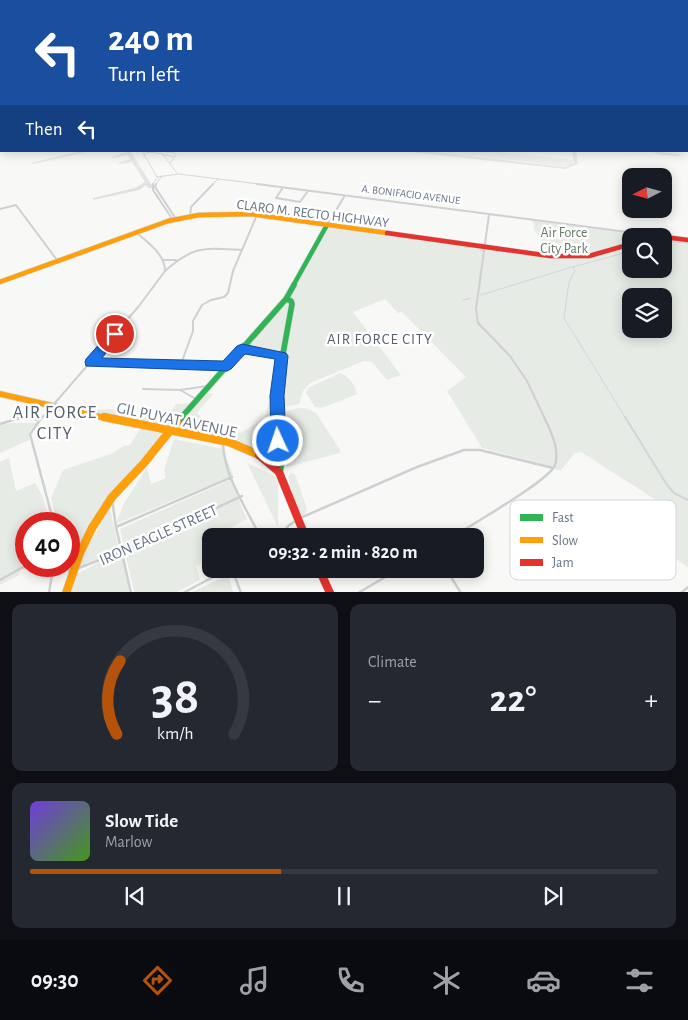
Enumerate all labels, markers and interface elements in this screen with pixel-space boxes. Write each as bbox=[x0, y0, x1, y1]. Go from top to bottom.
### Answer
icon: left bbox=[25, 20, 90, 85]
text: 240 m bbox=[108, 22, 194, 57]
text: Turn left bbox=[108, 63, 180, 85]
icon: left bbox=[73, 115, 101, 143]
text: Then bbox=[25, 120, 63, 139]
north arrow bbox=[622, 168, 672, 218]
map controls bbox=[622, 168, 672, 338]
street label: A. BONIFACIO AVENUE bbox=[361, 183, 462, 206]
street label: CLARO M. RECTO HIGHWAY bbox=[236, 198, 391, 230]
park label: Air Force City Park bbox=[540, 226, 588, 256]
button: search bbox=[622, 228, 672, 278]
button: layers bbox=[622, 288, 672, 338]
pin bbox=[94, 313, 136, 355]
icon: arrive bbox=[101, 320, 129, 348]
district label: AIR FORCE CITY bbox=[327, 332, 433, 347]
street label: GIL PUYAT AVENUE bbox=[115, 399, 239, 441]
district label: AIR FORCE CITY bbox=[13, 404, 97, 443]
position arrow bbox=[251, 414, 303, 466]
legend bbox=[510, 500, 676, 580]
street label: IRON EAGLE STREET bbox=[97, 502, 220, 568]
text: Fast bbox=[552, 511, 574, 525]
speed limit sign: 40 bbox=[15, 512, 80, 577]
text: Slow bbox=[552, 534, 579, 548]
text: 09:32 · 2 min · 820 m bbox=[268, 543, 418, 562]
text: Jam bbox=[552, 556, 574, 570]
text: Climate bbox=[368, 654, 417, 670]
text: 38 bbox=[151, 671, 199, 723]
text: 22° bbox=[490, 681, 536, 719]
text: − bbox=[368, 687, 381, 715]
text: + bbox=[645, 687, 658, 715]
text: km/h bbox=[157, 725, 193, 743]
text: Slow Tide bbox=[105, 812, 178, 831]
text: Marlow bbox=[105, 834, 152, 850]
icon: previous bbox=[121, 882, 149, 910]
icon: pause bbox=[330, 882, 358, 910]
icon: next bbox=[539, 882, 567, 910]
icon: directions bbox=[140, 963, 175, 998]
icon: music bbox=[237, 963, 272, 998]
icon: phone bbox=[333, 963, 368, 998]
icon: climate bbox=[429, 963, 464, 998]
icon: car bbox=[526, 963, 561, 998]
icon: filters bbox=[622, 963, 657, 998]
text: 09:30 bbox=[31, 969, 79, 991]

